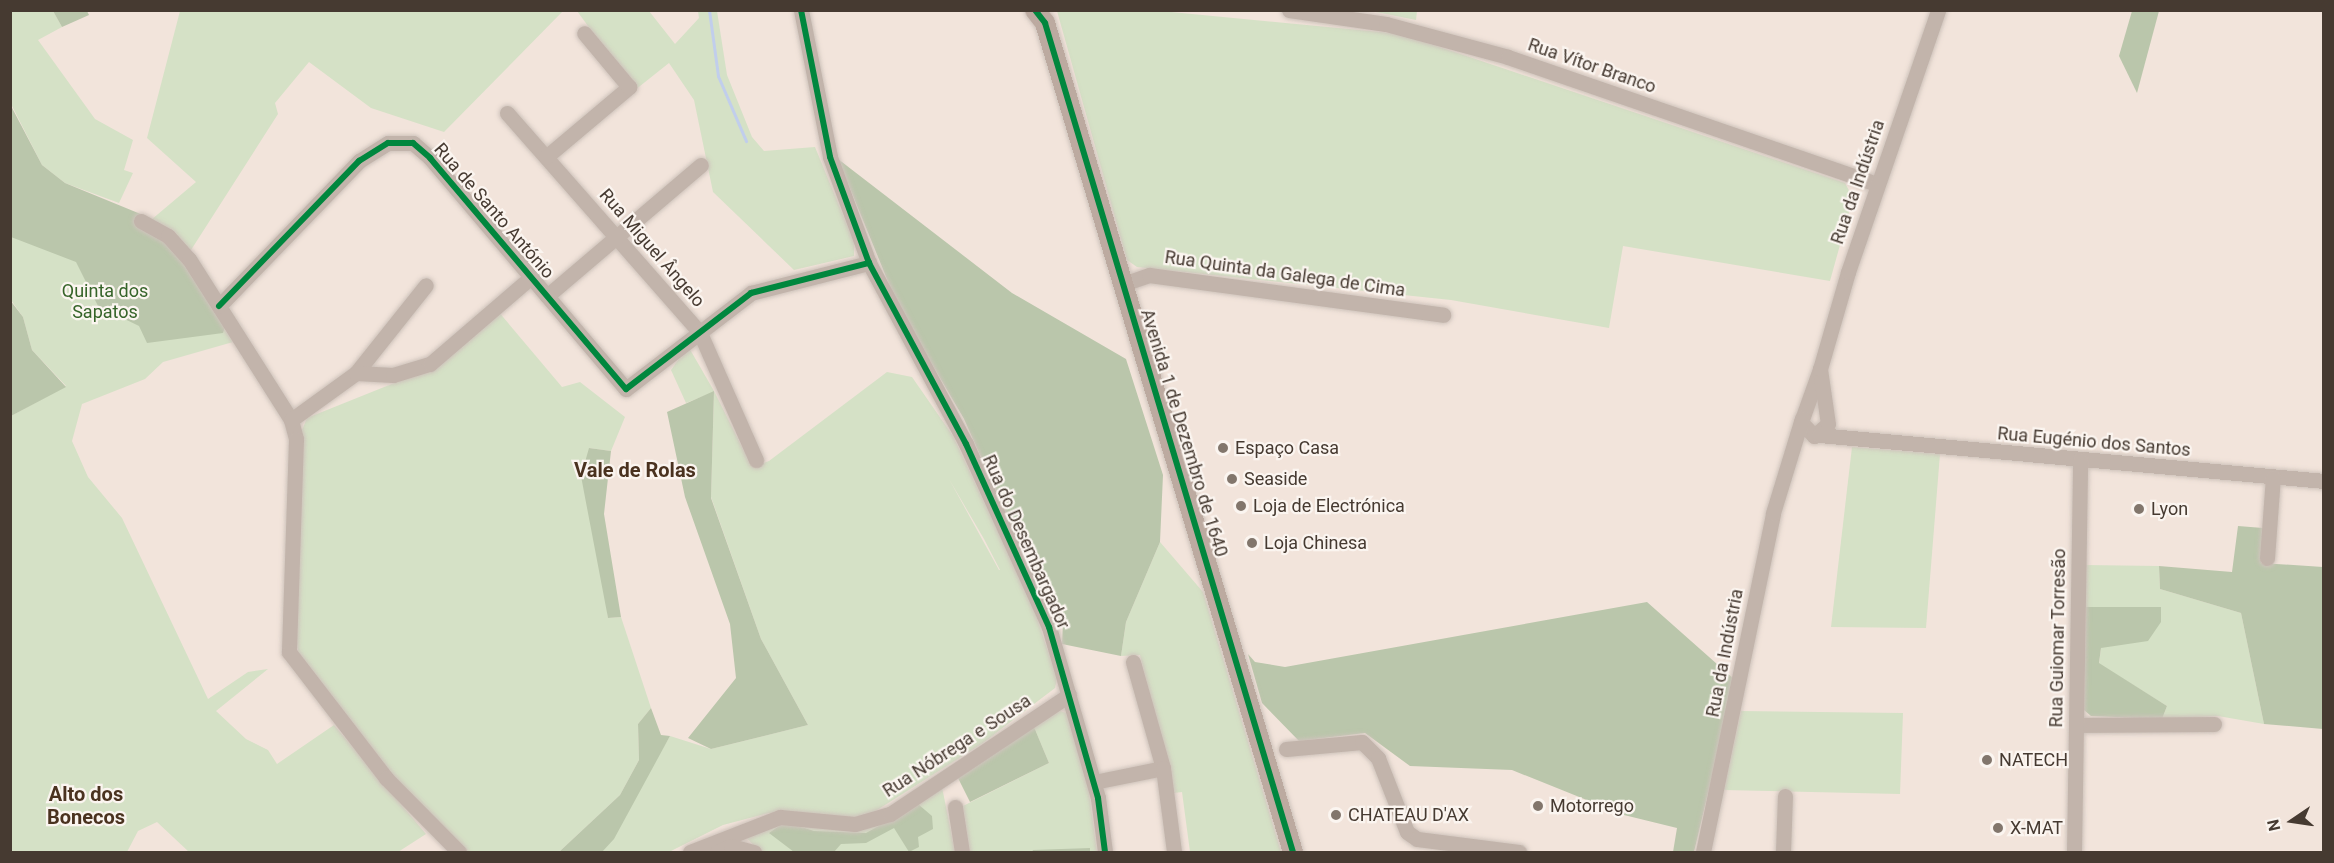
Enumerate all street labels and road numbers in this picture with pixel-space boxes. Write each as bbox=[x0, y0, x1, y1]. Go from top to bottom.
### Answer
street label: Rua Vítor Branco bbox=[1525, 34, 1659, 98]
street label: Rua da Indústria bbox=[1827, 117, 1889, 247]
street label: Rua de Santo António bbox=[429, 139, 559, 283]
street label: Rua Miguel Ângelo bbox=[595, 184, 709, 312]
street label: Rua Quinta da Galega de Cima bbox=[1163, 246, 1407, 302]
street label: Avenida 1 de Dezembro de 1640 bbox=[1136, 307, 1232, 559]
street label: Rua Eugénio dos Santos bbox=[1997, 423, 2191, 461]
street label: Rua do Desembargador bbox=[978, 452, 1074, 632]
street label: Rua Guiomar Torresão bbox=[2046, 548, 2070, 728]
street label: Rua da Indústria bbox=[1702, 587, 1748, 719]
street label: Rua Nóbrega e Sousa bbox=[879, 690, 1035, 802]

